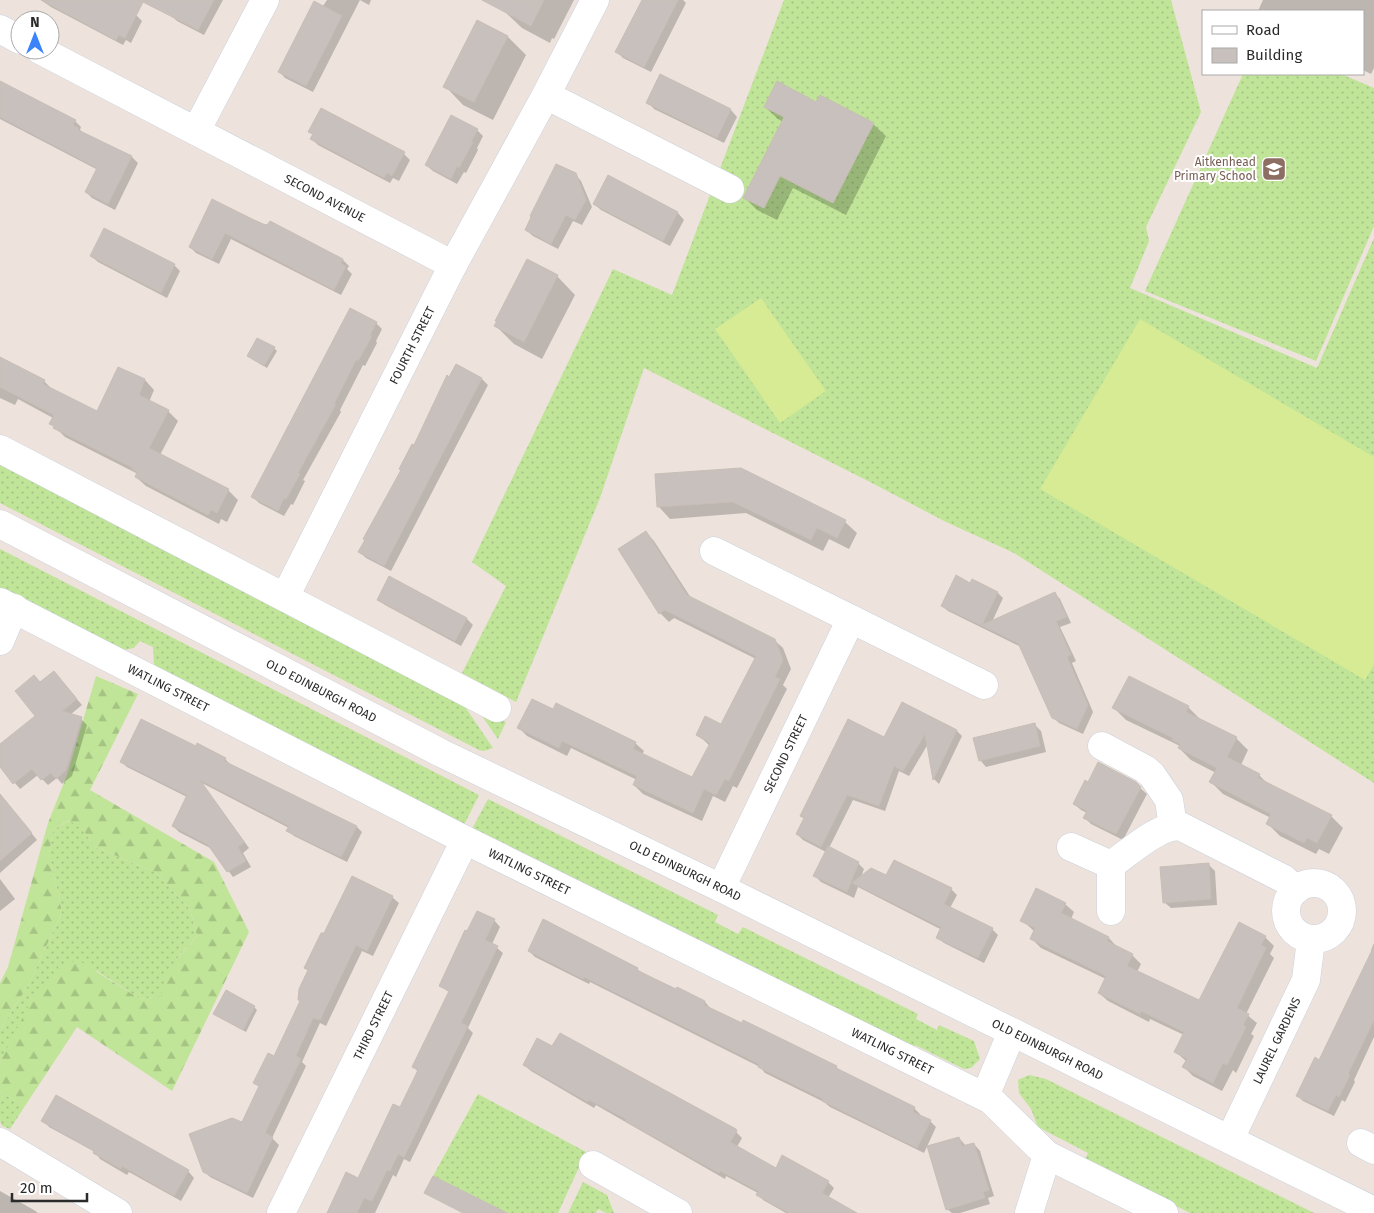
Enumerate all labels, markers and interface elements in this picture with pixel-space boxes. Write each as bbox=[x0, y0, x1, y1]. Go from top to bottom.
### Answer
north arrow bbox=[10, 10, 60, 60]
legend bbox=[1202, 10, 1364, 75]
text: N bbox=[30, 14, 40, 31]
text: Road bbox=[1246, 21, 1281, 39]
text: Building bbox=[1246, 46, 1302, 64]
place label: Aitkenhead Primary School bbox=[1174, 155, 1256, 183]
school or university icon: Aitkenhead Primary School bbox=[1261, 156, 1287, 182]
street label: SECOND AVENUE bbox=[282, 171, 368, 225]
street label: FOURTH STREET bbox=[387, 303, 438, 387]
street label: OLD EDINBURGH ROAD bbox=[264, 656, 379, 725]
street label: WATLING STREET bbox=[125, 661, 212, 715]
street label: SECOND STREET bbox=[761, 712, 811, 795]
street label: OLD EDINBURGH ROAD bbox=[627, 838, 744, 904]
street label: WATLING STREET bbox=[486, 846, 573, 898]
street label: THIRD STREET bbox=[351, 988, 397, 1062]
street label: LAUREL GARDENS bbox=[1250, 995, 1304, 1086]
street label: OLD EDINBURGH ROAD bbox=[990, 1016, 1106, 1083]
street label: WATLING STREET bbox=[849, 1025, 936, 1078]
scale bar bbox=[12, 1170, 88, 1202]
text: 20 m bbox=[20, 1179, 53, 1197]

